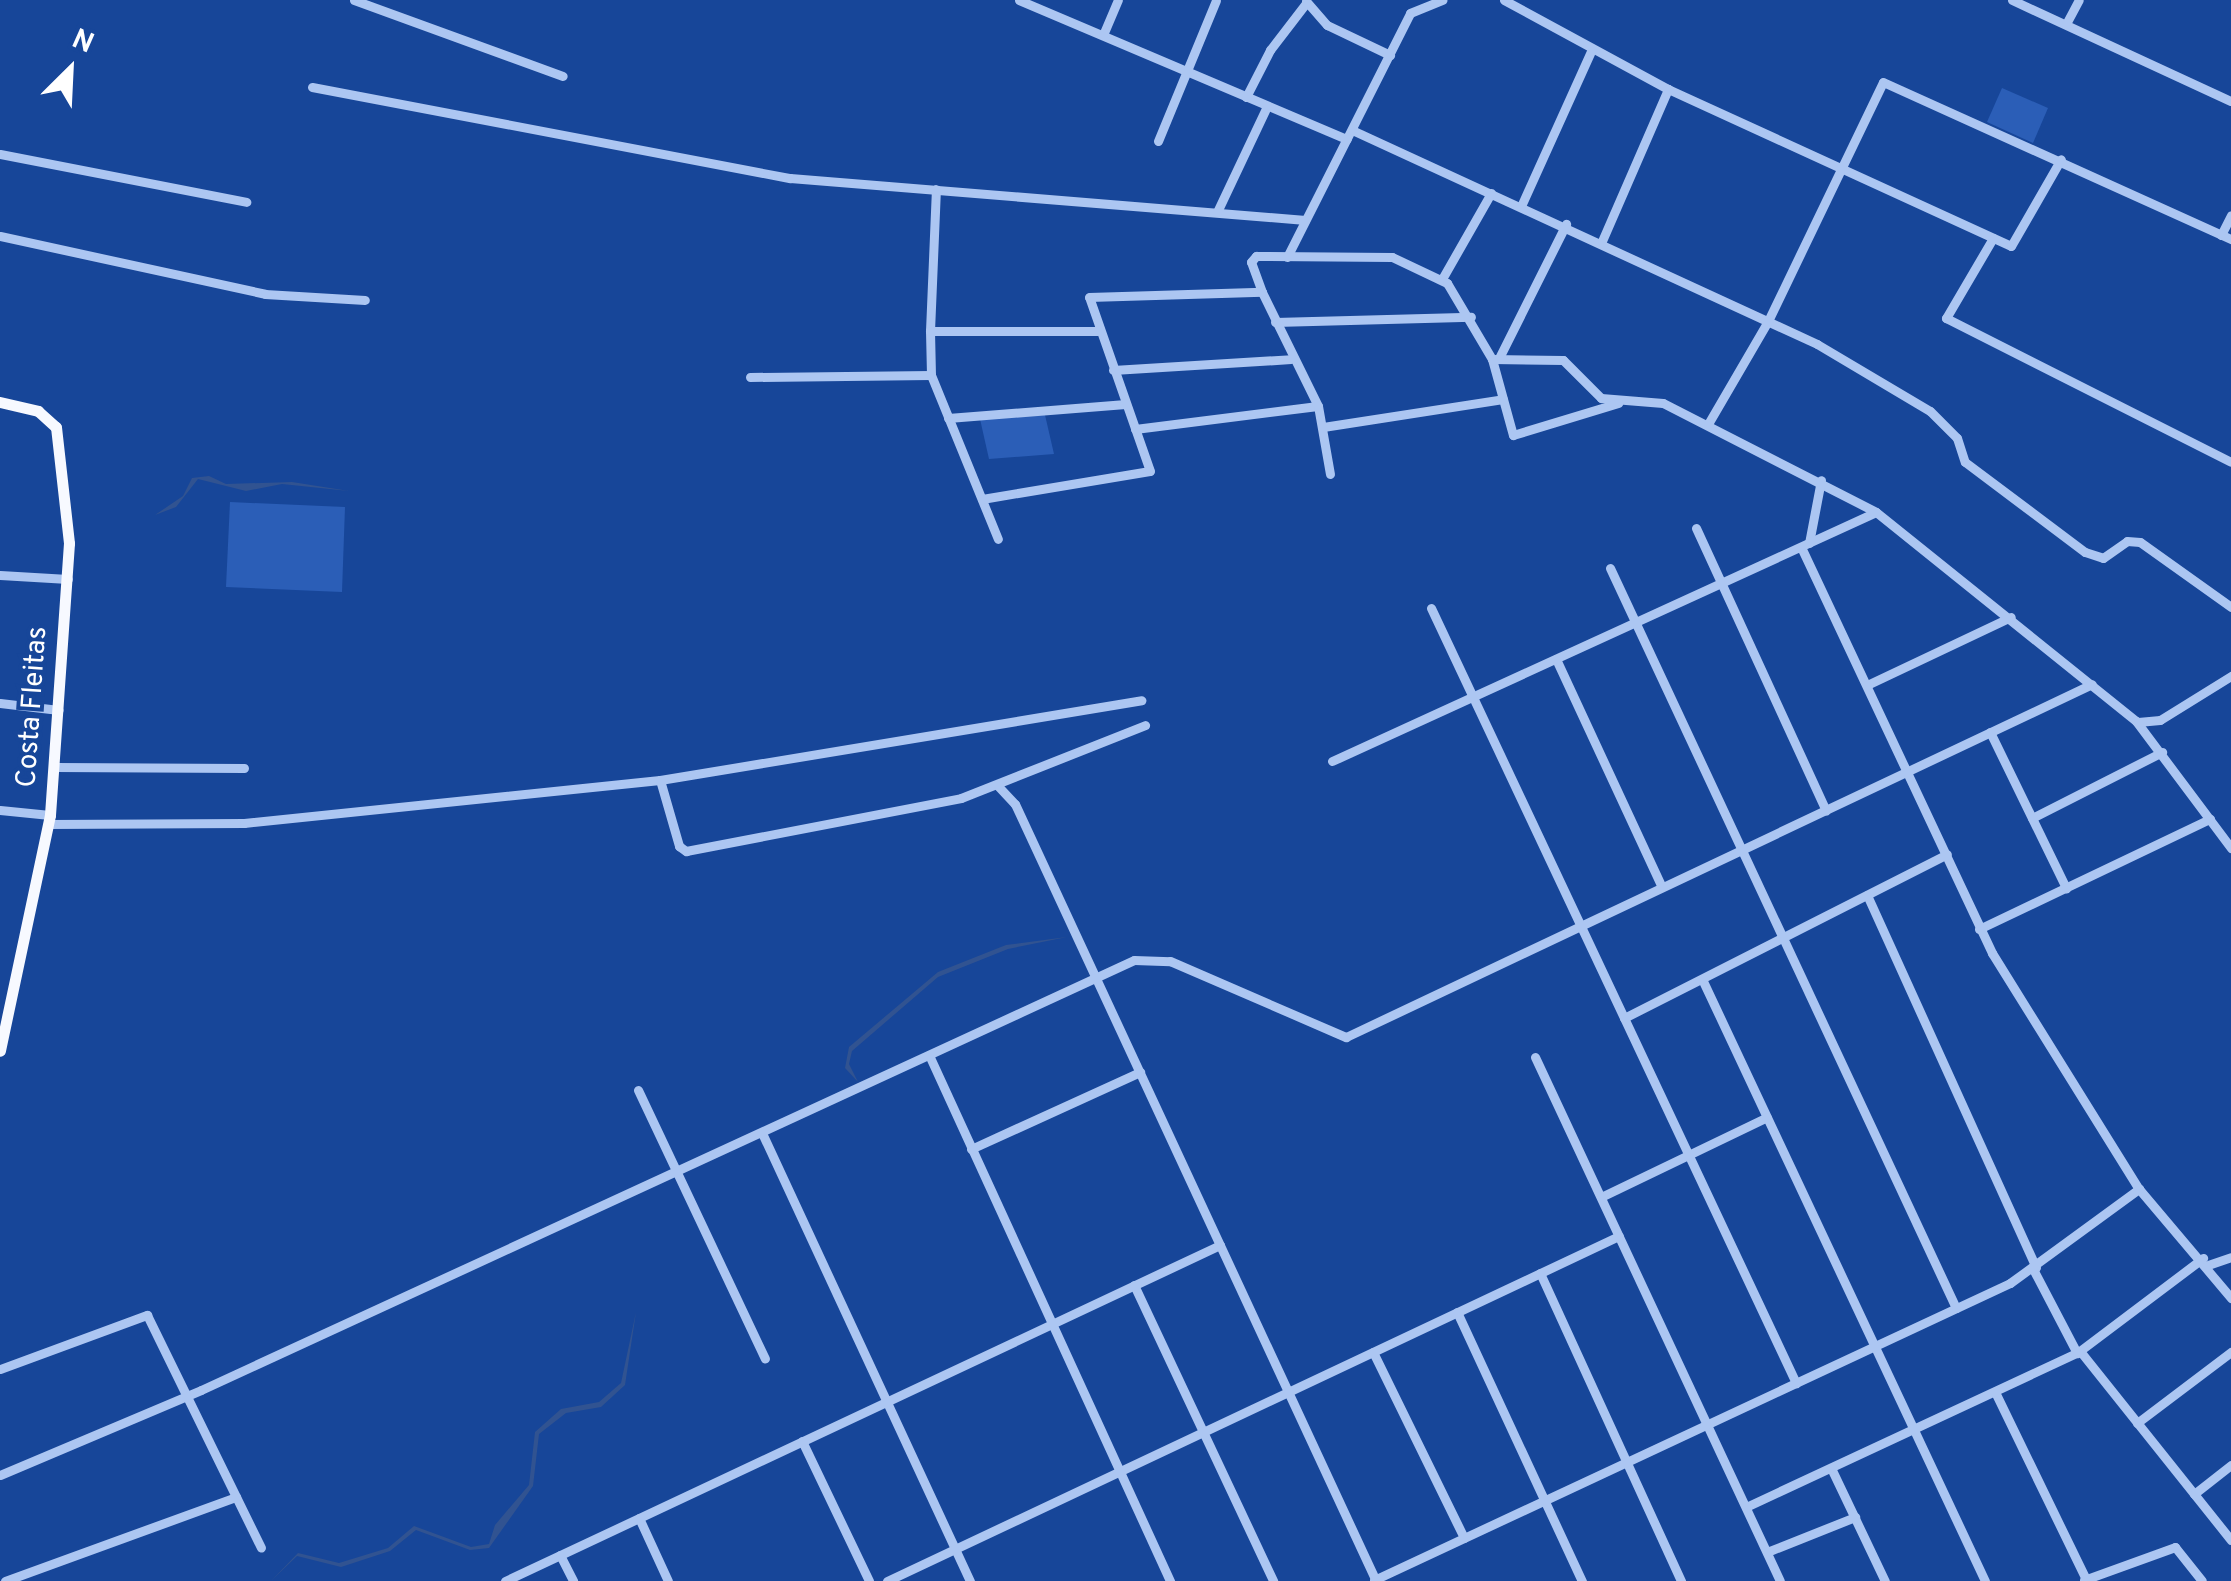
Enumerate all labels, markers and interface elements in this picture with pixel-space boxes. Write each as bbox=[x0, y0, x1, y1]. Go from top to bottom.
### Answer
north arrow bbox=[20, 20, 120, 120]
text: N bbox=[66, 22, 99, 63]
street label: Costa Fleitas bbox=[11, 625, 55, 789]

